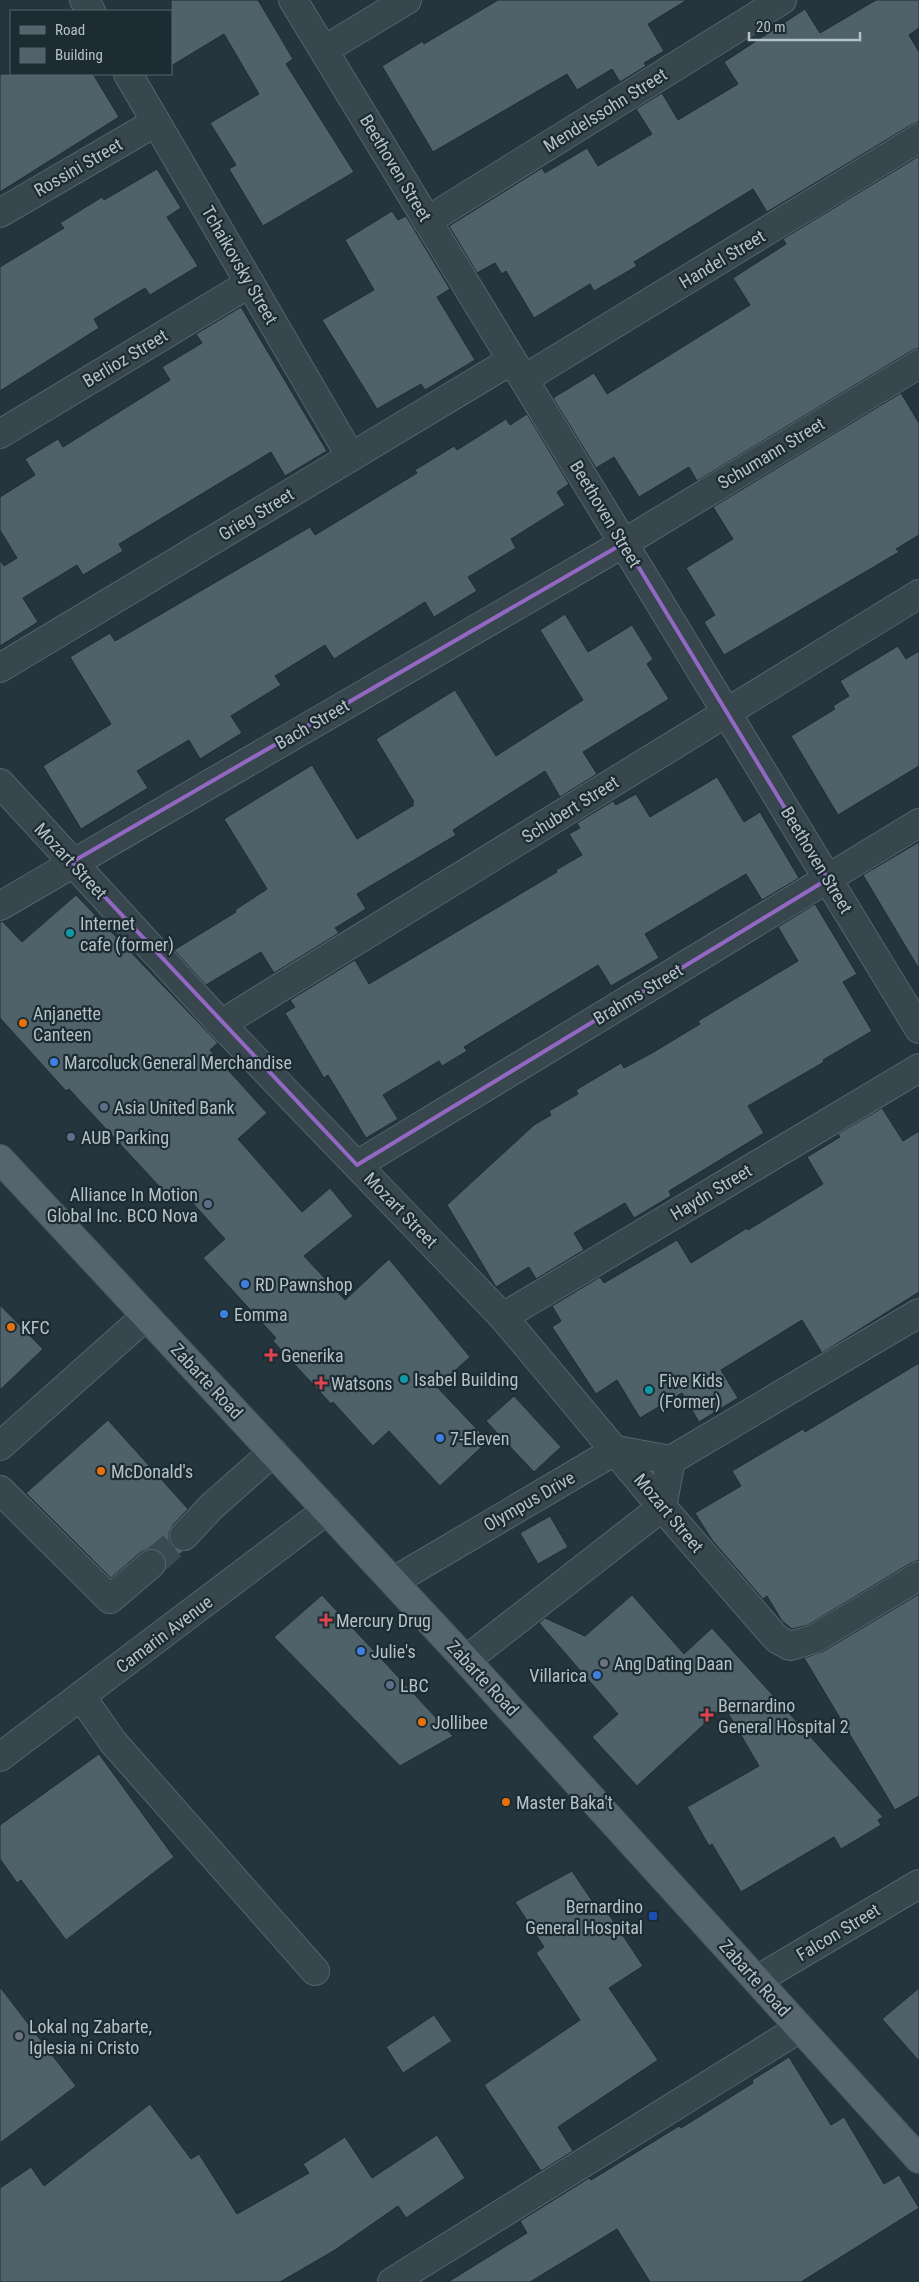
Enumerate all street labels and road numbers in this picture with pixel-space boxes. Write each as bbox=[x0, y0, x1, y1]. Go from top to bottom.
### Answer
street label: Mendelssohn Street bbox=[539, 64, 671, 156]
street label: Beethoven Street bbox=[356, 111, 436, 225]
street label: Rossini Street bbox=[30, 133, 126, 201]
street label: Tchaikovsky Street bbox=[198, 202, 282, 328]
street label: Handel Street bbox=[675, 225, 769, 293]
street label: Berlioz Street bbox=[79, 325, 171, 391]
street label: Schumann Street bbox=[714, 413, 828, 493]
street label: Beethoven Street bbox=[566, 457, 646, 571]
street label: Grieg Street bbox=[215, 483, 297, 545]
street label: Bach Street bbox=[271, 694, 353, 754]
street label: Schubert Street bbox=[518, 771, 622, 847]
street label: Beethoven Street bbox=[777, 803, 857, 917]
street label: Mozart Street bbox=[30, 819, 112, 903]
street label: Brahms Street bbox=[590, 959, 686, 1029]
street label: Haydn Street bbox=[667, 1160, 755, 1224]
street label: Mozart Street bbox=[360, 1168, 442, 1252]
street label: Zabarte Road bbox=[167, 1339, 247, 1423]
street label: Olympus Drive bbox=[480, 1466, 578, 1536]
street label: Mozart Street bbox=[630, 1469, 708, 1557]
street label: Camarin Avenue bbox=[112, 1591, 216, 1677]
street label: Zabarte Road bbox=[443, 1636, 523, 1720]
street label: Falcon Street bbox=[793, 1899, 883, 1965]
street label: Zabarte Road bbox=[715, 1935, 795, 2021]

